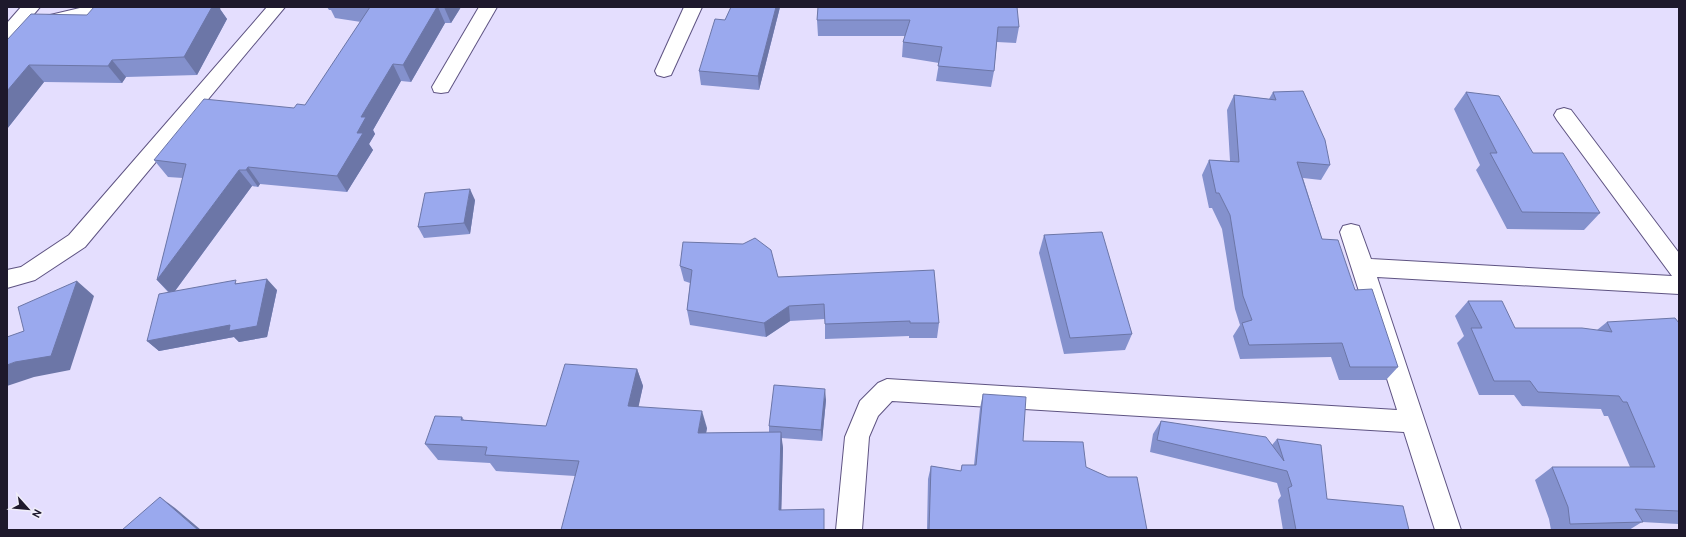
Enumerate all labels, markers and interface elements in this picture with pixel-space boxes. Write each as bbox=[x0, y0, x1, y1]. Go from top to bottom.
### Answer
north arrow bbox=[8, 489, 48, 529]
text: N bbox=[28, 506, 44, 520]

